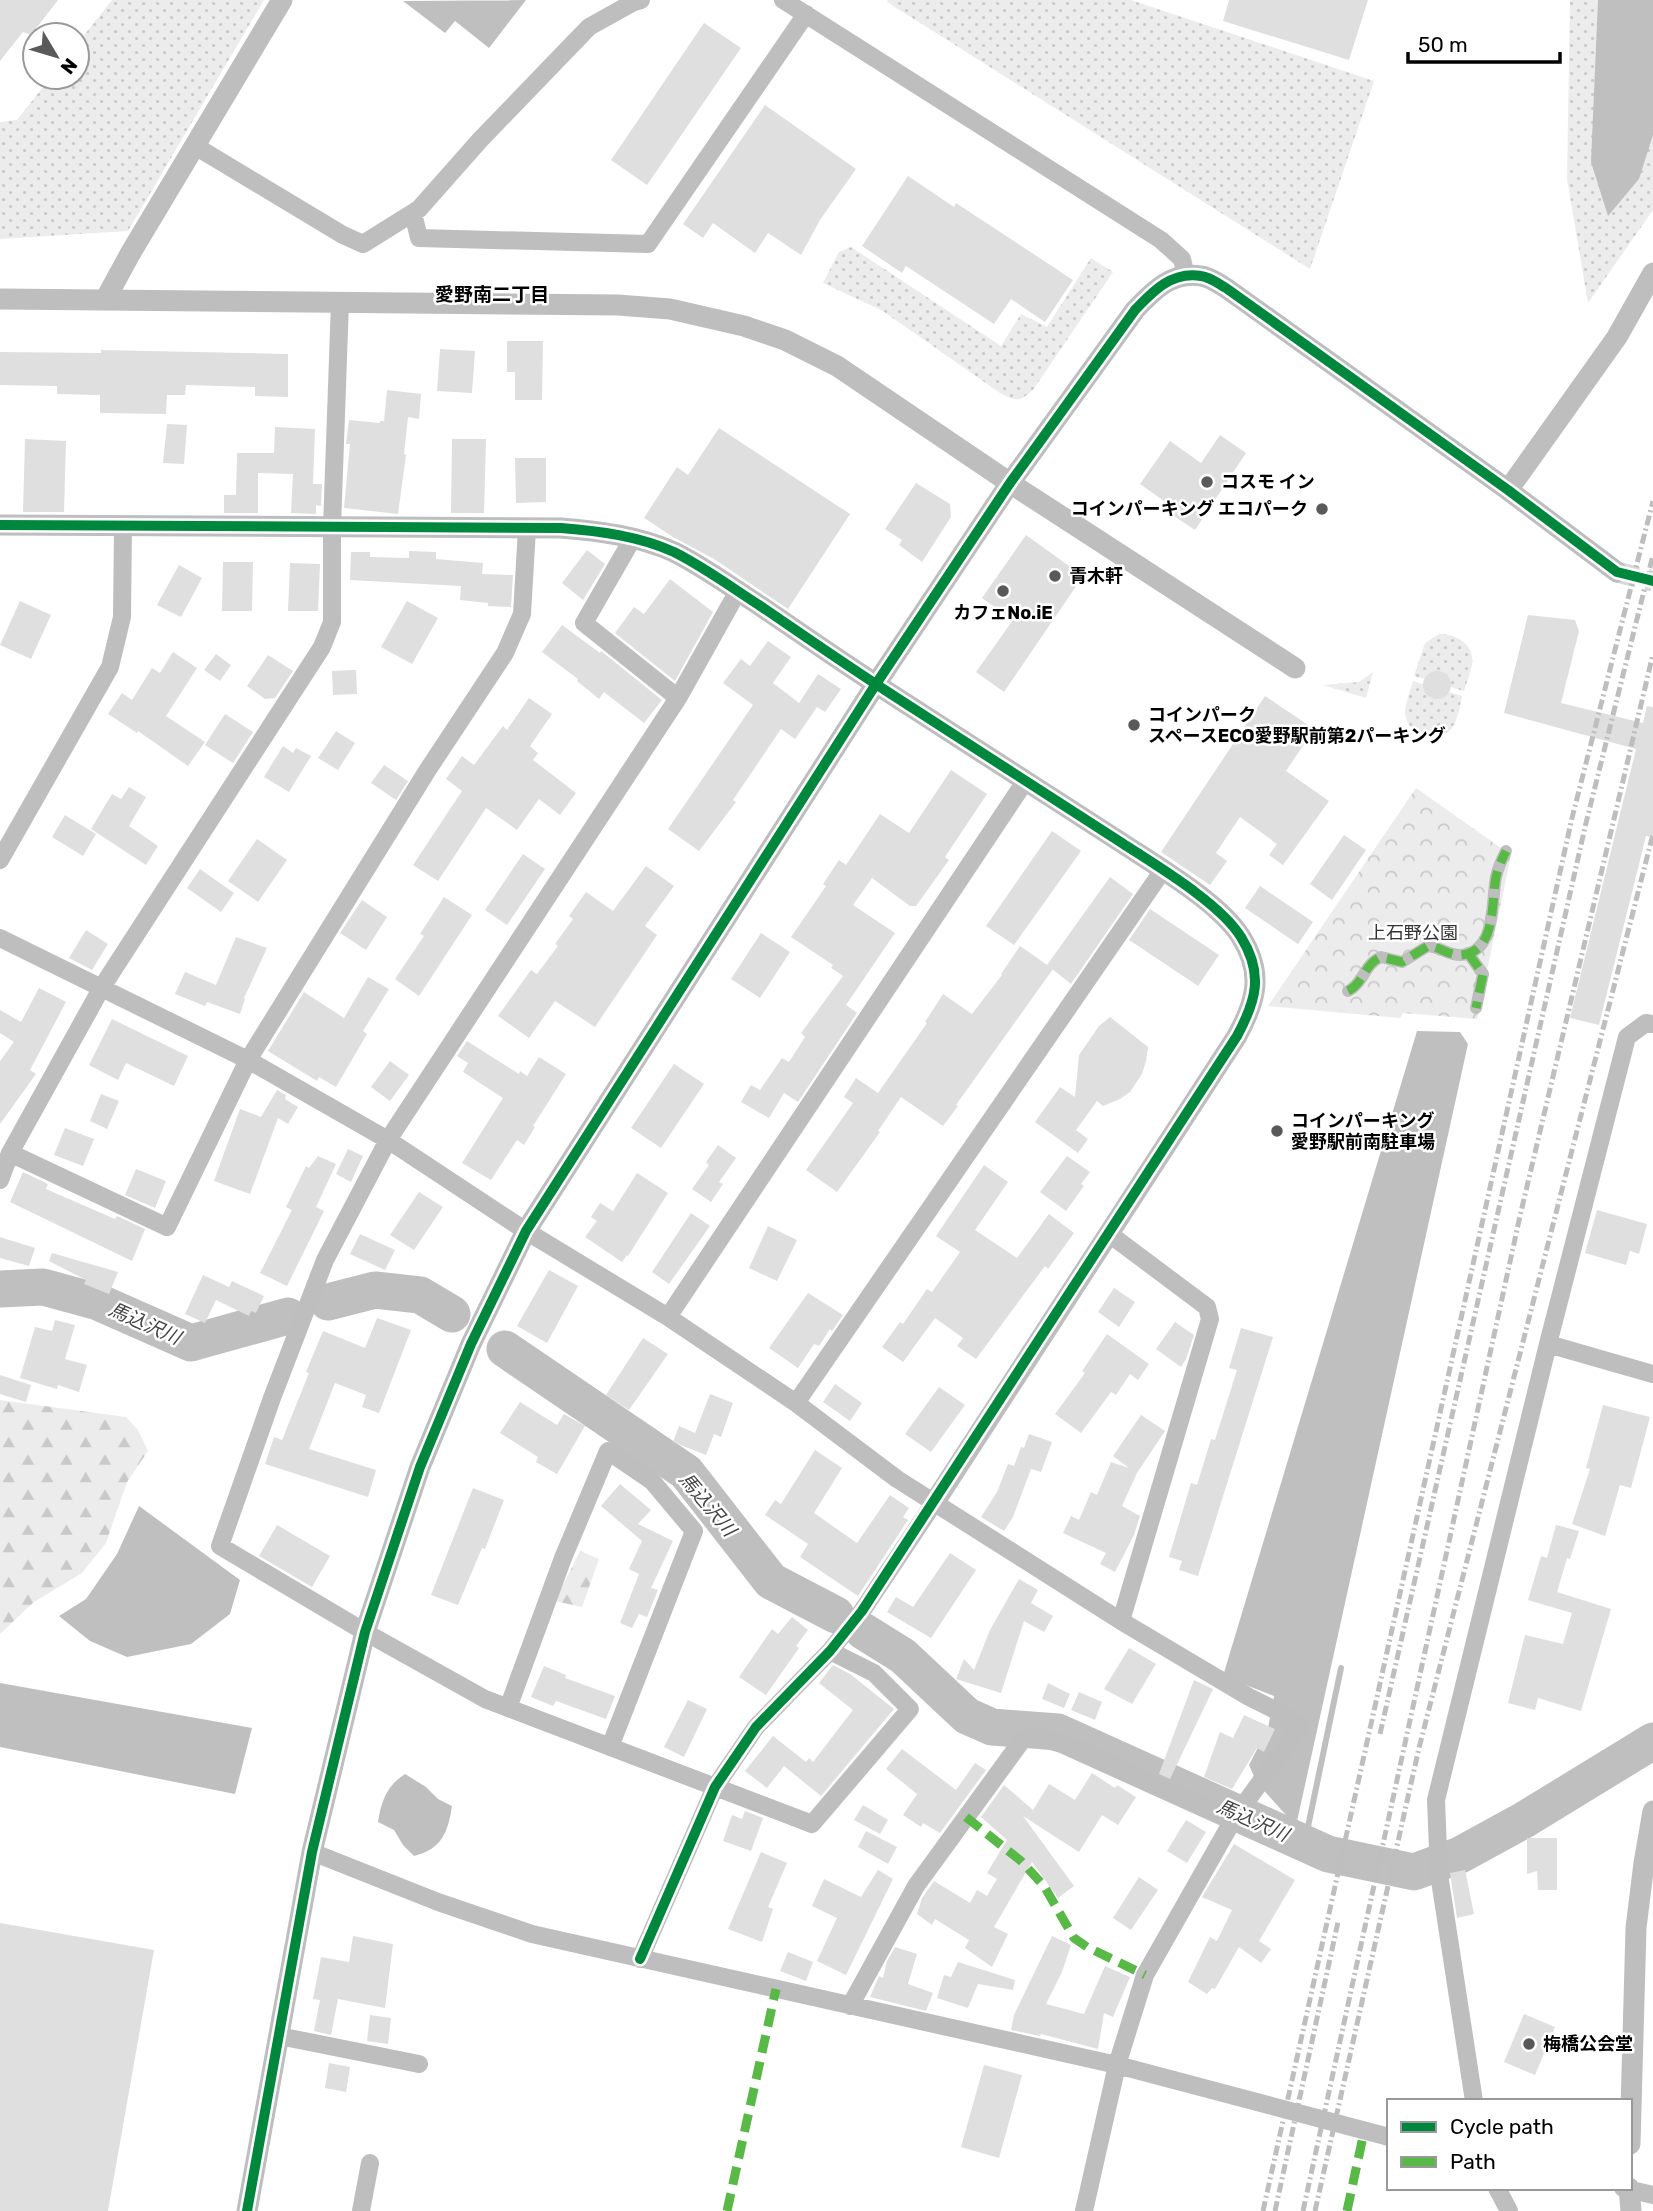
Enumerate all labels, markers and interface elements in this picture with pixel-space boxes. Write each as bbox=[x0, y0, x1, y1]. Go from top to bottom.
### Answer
north arrow bbox=[21, 21, 91, 91]
scale bar bbox=[1408, 21, 1560, 65]
text: 50 m bbox=[1418, 32, 1468, 57]
text: N bbox=[56, 54, 82, 79]
district label: 愛野南二丁目 bbox=[435, 283, 549, 306]
place label: コスモ イン bbox=[1221, 471, 1315, 493]
marker: コスモ イン bbox=[1199, 474, 1215, 490]
place label: コインパーキング エコパーク bbox=[1071, 498, 1308, 520]
marker: コインパーキング エコパーク bbox=[1314, 501, 1330, 517]
place label: 青木軒 bbox=[1069, 565, 1123, 587]
marker: 青木軒 bbox=[1047, 568, 1063, 584]
marker: カフェNo.iE bbox=[995, 583, 1011, 599]
place label: カフェNo.iE bbox=[953, 602, 1053, 624]
place label: コインパーク スペースECO愛野駅前第2パーキング bbox=[1148, 704, 1446, 747]
marker: コインパーク スペースECO愛野駅前第2パーキング bbox=[1126, 717, 1142, 733]
park label: 上石野公園 bbox=[1368, 922, 1458, 944]
place label: コインパーキング 愛野駅前南駐車場 bbox=[1291, 1110, 1435, 1153]
marker: コインパーキング 愛野駅前南駐車場 bbox=[1269, 1123, 1285, 1139]
water label: 馬込沢川 bbox=[105, 1297, 186, 1350]
water label: 馬込沢川 bbox=[674, 1468, 742, 1542]
water label: 馬込沢川 bbox=[1213, 1794, 1294, 1847]
place label: 梅橋公会堂 bbox=[1543, 2033, 1633, 2055]
marker: 梅橋公会堂 bbox=[1521, 2036, 1537, 2052]
legend bbox=[1387, 2099, 1632, 2190]
text: Cycle path bbox=[1450, 2114, 1554, 2139]
text: Path bbox=[1450, 2149, 1496, 2174]

